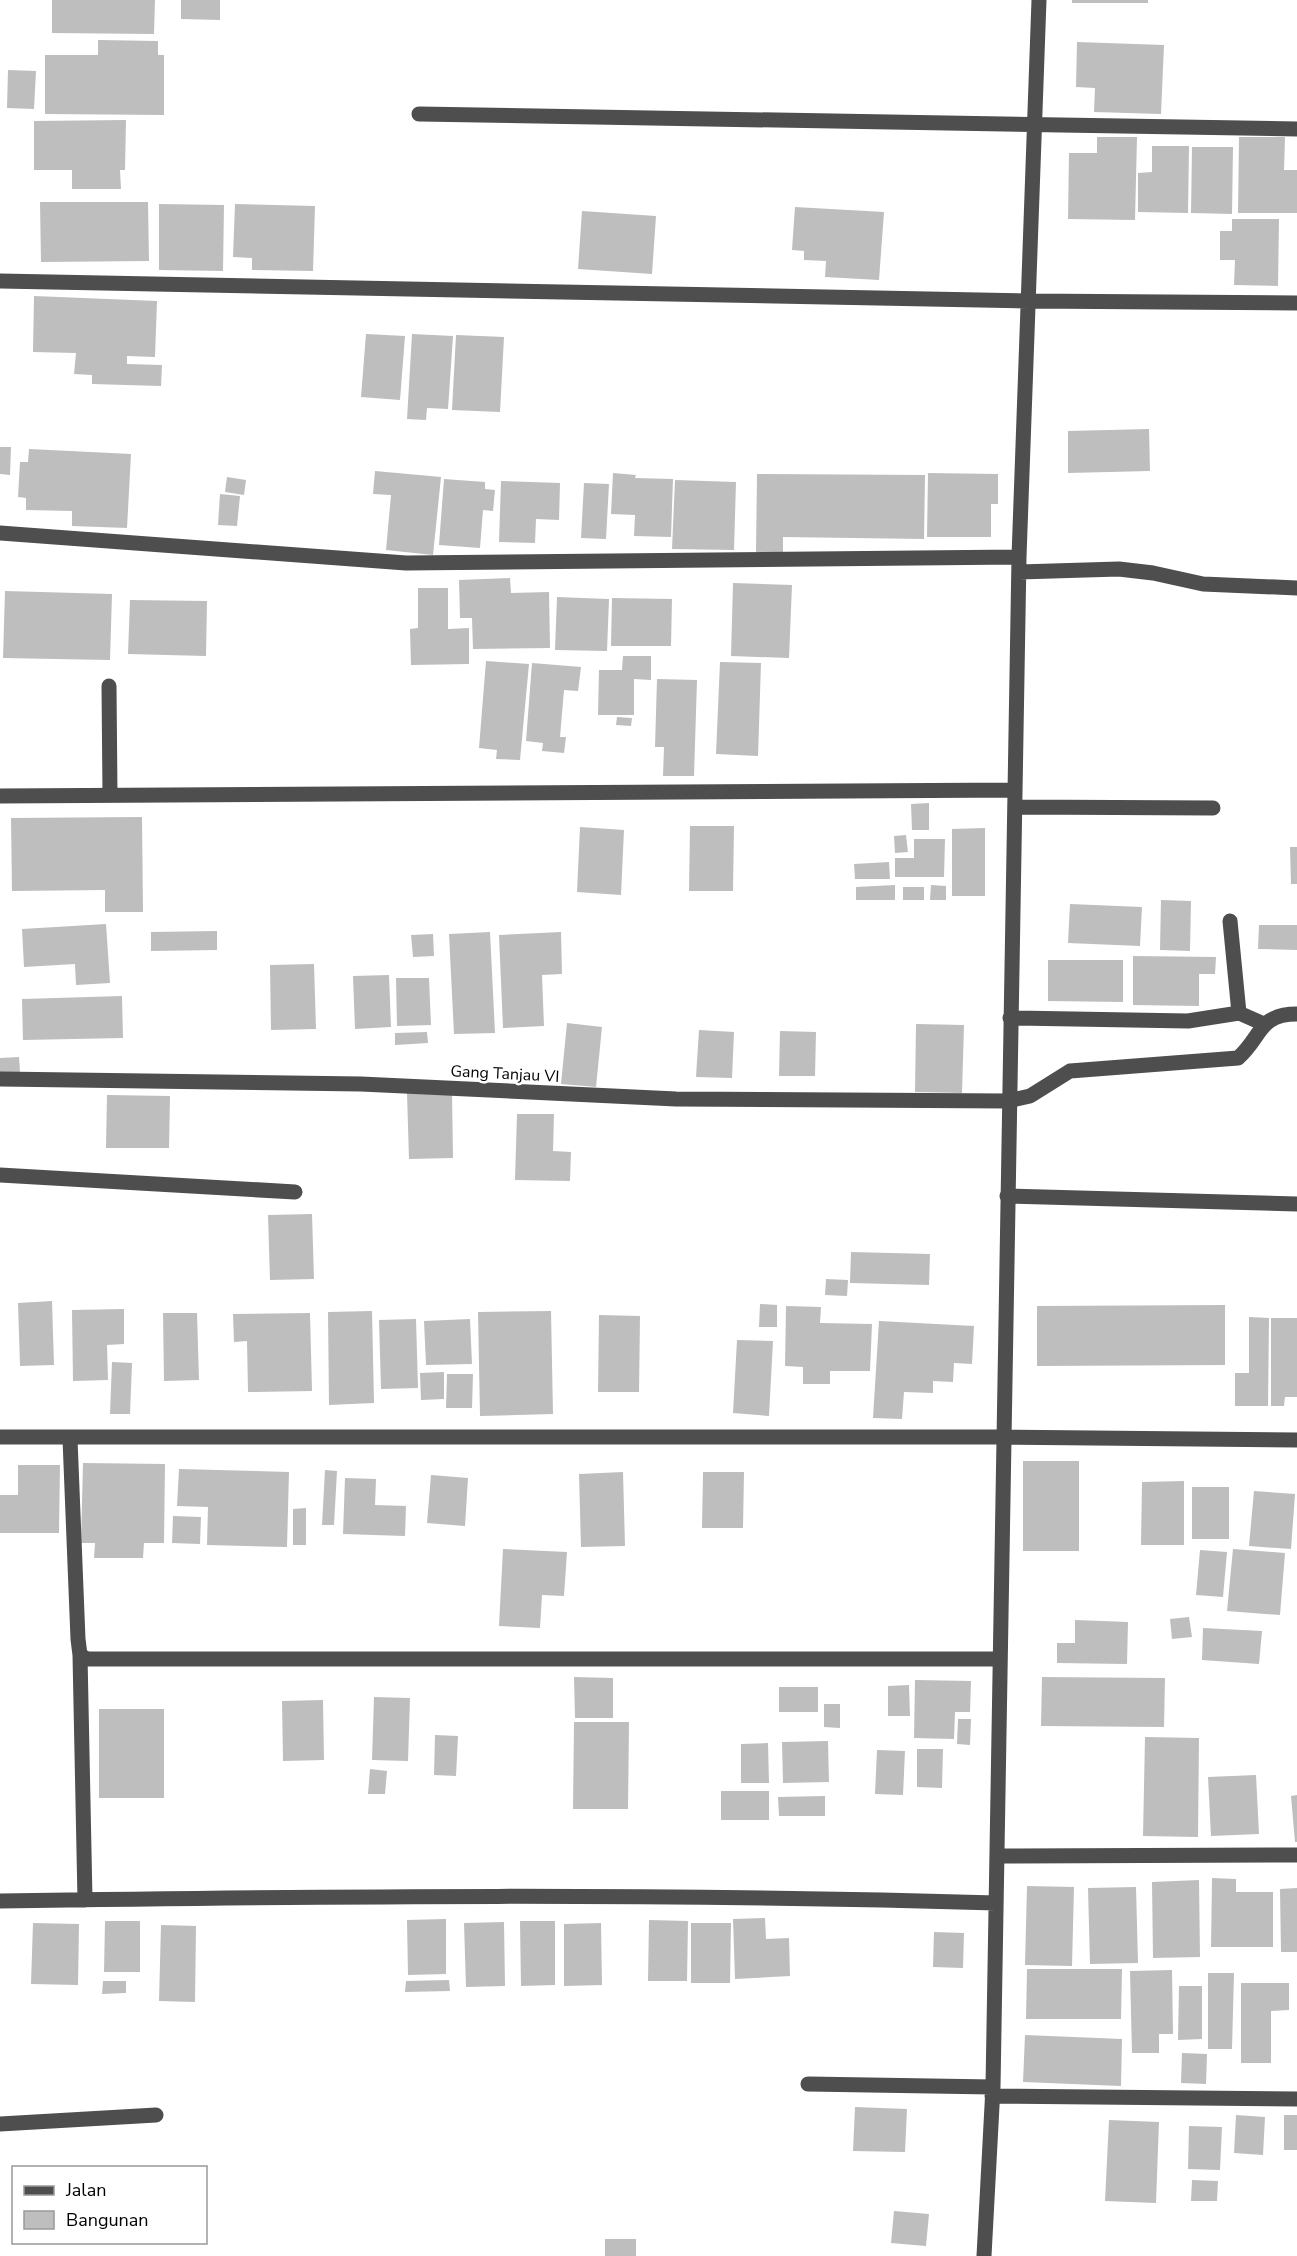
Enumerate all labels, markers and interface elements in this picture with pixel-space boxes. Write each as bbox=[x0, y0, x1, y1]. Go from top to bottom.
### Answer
street label: Gang Tanjau VI bbox=[450, 1060, 560, 1088]
legend bbox=[12, 2166, 207, 2244]
text: Jalan bbox=[65, 2178, 106, 2202]
text: Bangunan bbox=[66, 2208, 149, 2232]

